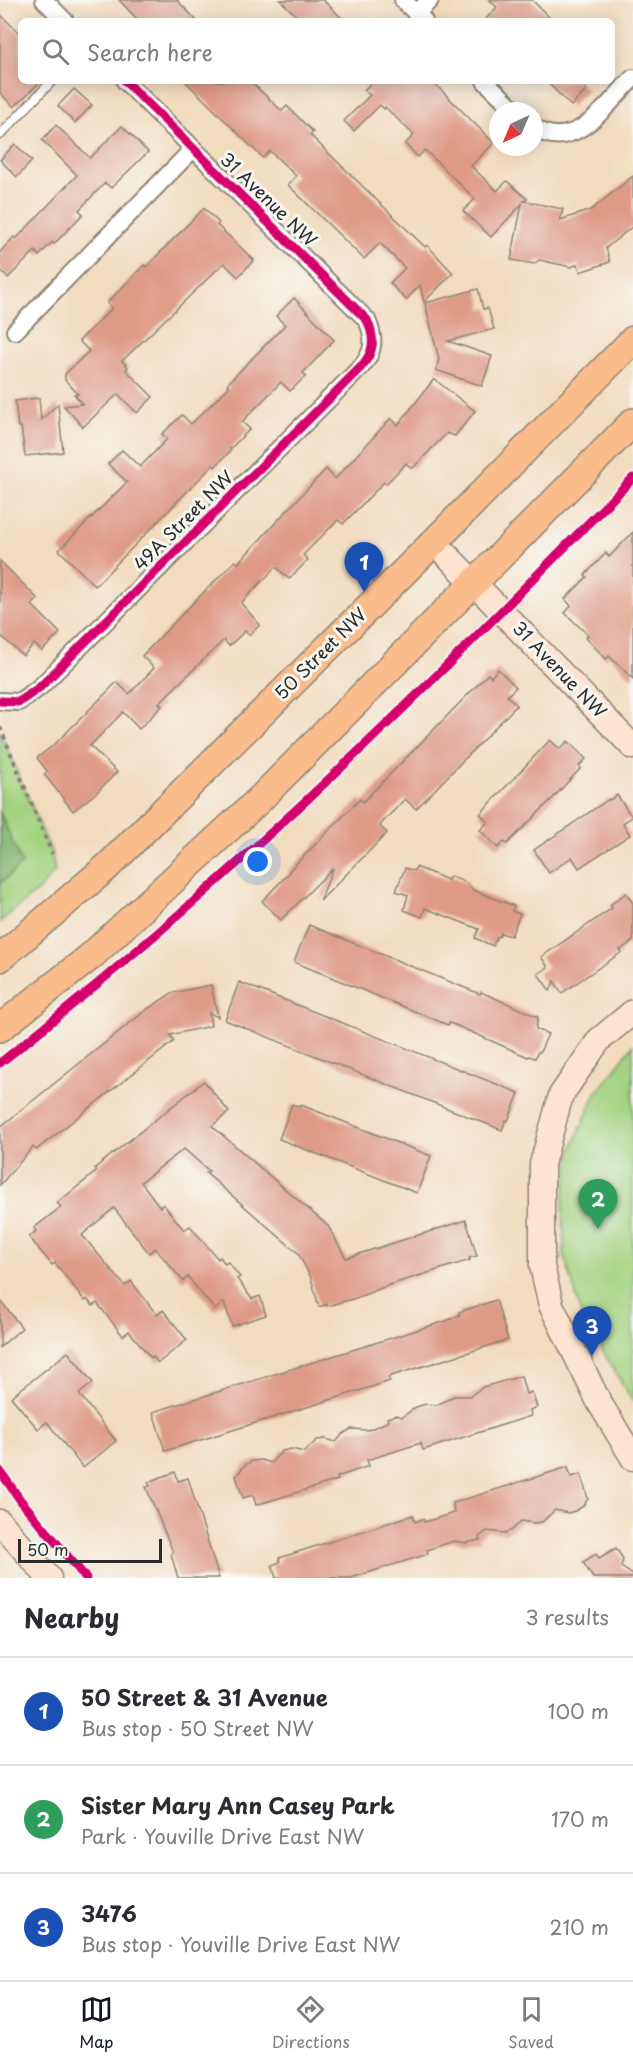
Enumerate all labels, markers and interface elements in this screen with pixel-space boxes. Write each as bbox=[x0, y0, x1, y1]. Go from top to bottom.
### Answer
search box bbox=[18, 18, 615, 84]
icon: search bbox=[39, 35, 72, 68]
text: Search here bbox=[87, 35, 213, 68]
north arrow bbox=[489, 102, 543, 156]
street label: 31 Avenue NW bbox=[215, 146, 324, 253]
street label: 49A Street NW bbox=[127, 464, 239, 576]
pin: 1 bbox=[344, 542, 384, 592]
street label: 50 Street NW bbox=[268, 601, 372, 705]
street label: 31 Avenue NW bbox=[507, 615, 614, 724]
your location bbox=[243, 847, 272, 876]
pin: 2 bbox=[578, 1180, 618, 1229]
pin: 3 bbox=[572, 1306, 612, 1356]
scale bar bbox=[18, 1536, 162, 1564]
text: 50 m bbox=[27, 1537, 68, 1561]
text: Nearby bbox=[24, 1598, 119, 1637]
text: 3 results bbox=[526, 1602, 609, 1632]
text: 50 Street & 31 Avenue bbox=[81, 1680, 328, 1713]
text: 1 bbox=[39, 1696, 48, 1726]
text: 100 m bbox=[548, 1696, 609, 1726]
text: Bus stop · 50 Street NW bbox=[81, 1713, 314, 1743]
text: Sister Mary Ann Casey Park bbox=[81, 1788, 395, 1821]
text: 2 bbox=[36, 1804, 51, 1834]
text: 170 m bbox=[551, 1804, 609, 1834]
text: Park · Youville Drive East NW bbox=[81, 1821, 364, 1851]
text: 3476 bbox=[81, 1896, 137, 1929]
text: 3 bbox=[37, 1912, 50, 1942]
text: 210 m bbox=[550, 1912, 609, 1942]
text: Bus stop · Youville Drive East NW bbox=[81, 1929, 400, 1959]
tab: Map bbox=[79, 1993, 113, 2053]
tab: Directions bbox=[272, 1993, 350, 2053]
tab: Saved bbox=[508, 1993, 554, 2053]

